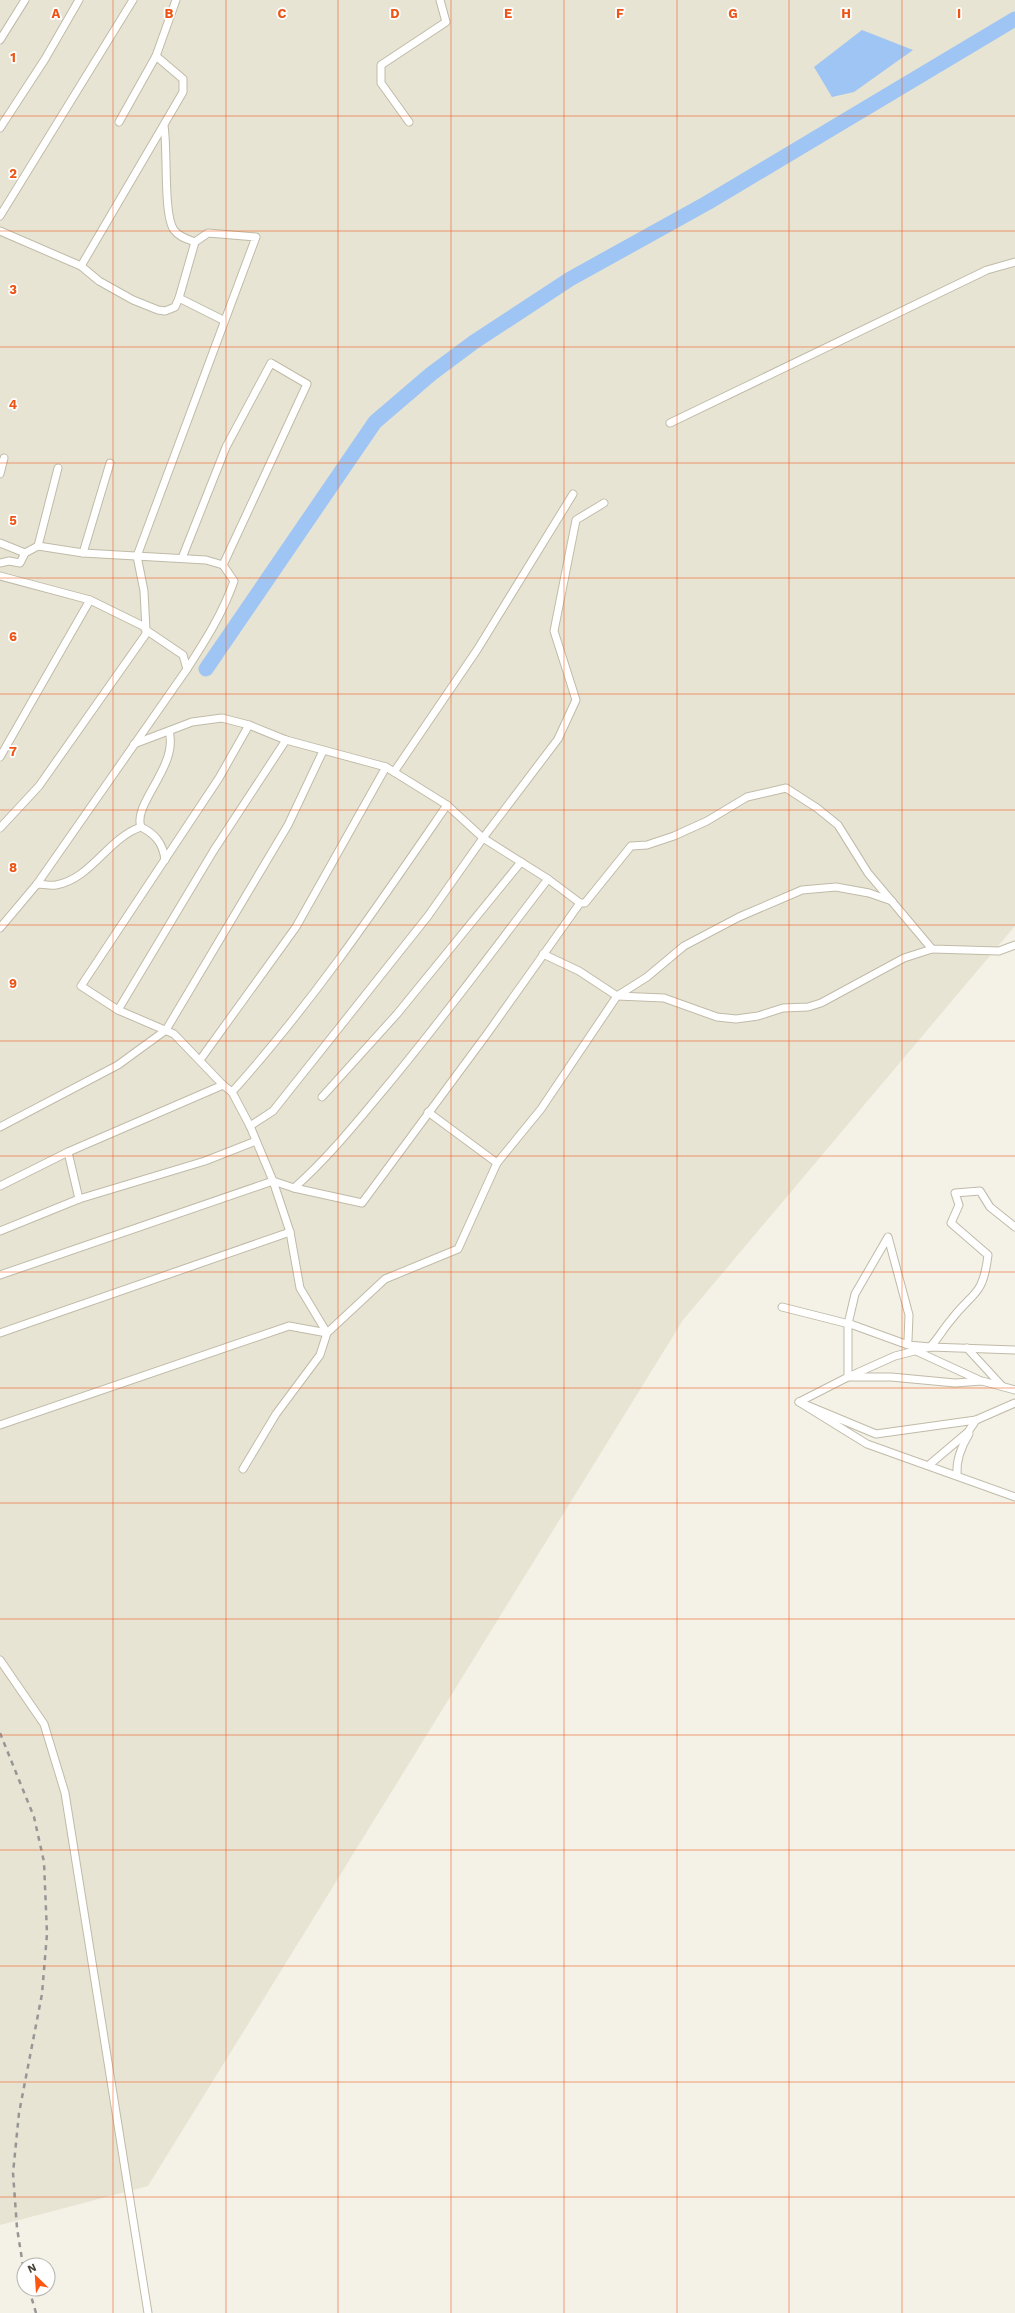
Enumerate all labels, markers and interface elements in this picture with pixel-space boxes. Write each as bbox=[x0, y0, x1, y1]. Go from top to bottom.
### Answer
text: A bbox=[52, 6, 61, 21]
text: B bbox=[165, 6, 174, 21]
text: C bbox=[278, 6, 287, 21]
text: D bbox=[390, 6, 400, 21]
text: E bbox=[504, 6, 512, 21]
text: F bbox=[616, 6, 624, 21]
text: G bbox=[728, 6, 738, 21]
text: H bbox=[841, 6, 851, 21]
text: I bbox=[957, 6, 961, 21]
text: 1 bbox=[10, 50, 16, 65]
text: 2 bbox=[9, 166, 17, 181]
text: 3 bbox=[9, 282, 17, 297]
text: 4 bbox=[9, 397, 18, 412]
text: 5 bbox=[9, 513, 17, 528]
text: 6 bbox=[9, 629, 17, 644]
text: 7 bbox=[9, 744, 17, 759]
text: 8 bbox=[9, 860, 17, 875]
text: 9 bbox=[9, 976, 17, 991]
north arrow bbox=[16, 2257, 56, 2297]
text: N bbox=[26, 2261, 38, 2276]

